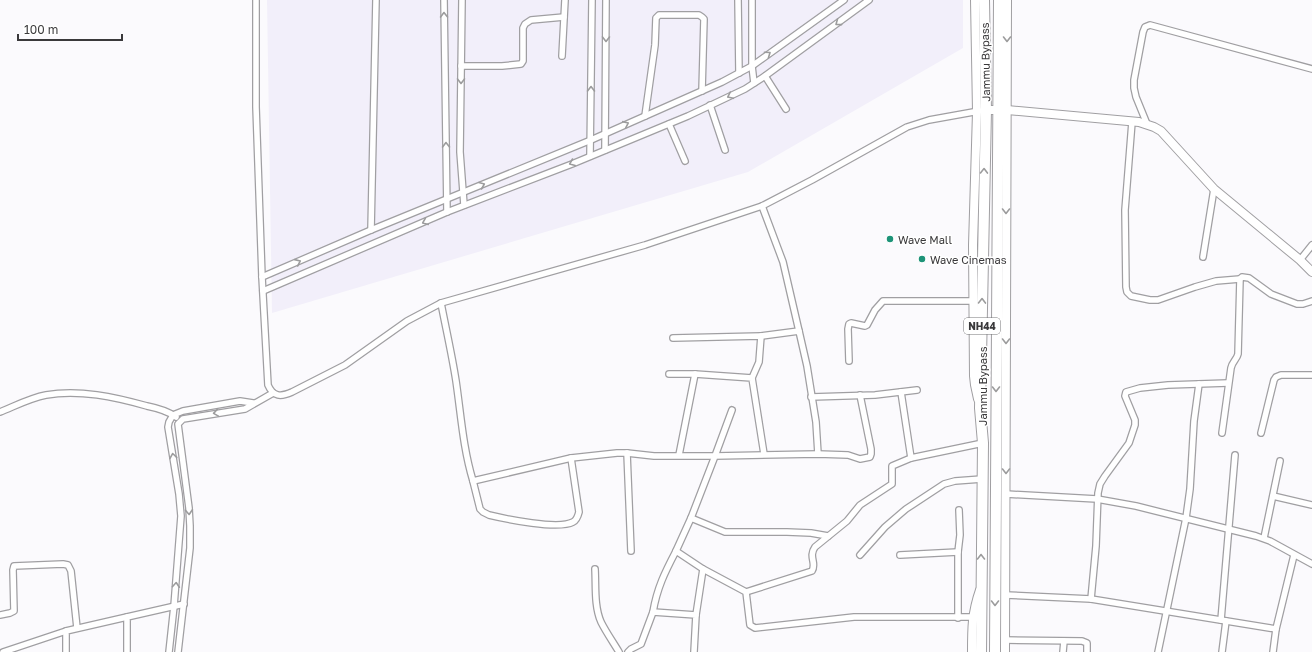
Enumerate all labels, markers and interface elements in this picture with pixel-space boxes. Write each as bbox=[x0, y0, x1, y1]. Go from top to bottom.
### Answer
one-way arrow bbox=[440, 12, 448, 18]
scale bar bbox=[18, 16, 122, 42]
one-way arrow bbox=[835, 19, 842, 26]
text: 100 m bbox=[24, 22, 58, 37]
street label: Jammu Bypass bbox=[978, 22, 992, 102]
one-way arrow bbox=[602, 36, 610, 42]
one-way arrow bbox=[1003, 36, 1011, 42]
one-way arrow bbox=[763, 52, 770, 59]
one-way arrow bbox=[457, 78, 465, 84]
one-way arrow bbox=[587, 86, 595, 92]
one-way arrow bbox=[727, 91, 735, 99]
one-way arrow bbox=[622, 121, 630, 129]
one-way arrow bbox=[442, 142, 450, 148]
one-way arrow bbox=[569, 159, 576, 167]
one-way arrow bbox=[980, 168, 988, 174]
one-way arrow bbox=[479, 181, 486, 189]
one-way arrow bbox=[1002, 208, 1010, 214]
one-way arrow bbox=[422, 217, 429, 225]
place label: Wave Mall bbox=[898, 233, 952, 246]
marker: Wave Mall bbox=[885, 234, 895, 244]
place label: Wave Cinemas bbox=[930, 253, 1007, 266]
marker: Wave Cinemas bbox=[917, 254, 927, 264]
one-way arrow bbox=[294, 258, 301, 266]
one-way arrow bbox=[978, 298, 986, 304]
road number: NH44 bbox=[964, 318, 1000, 334]
one-way arrow bbox=[1002, 338, 1010, 344]
street label: Jammu Bypass bbox=[976, 346, 989, 426]
one-way arrow bbox=[992, 386, 1000, 392]
one-way arrow bbox=[213, 409, 219, 417]
one-way arrow bbox=[169, 453, 178, 459]
one-way arrow bbox=[1002, 468, 1010, 474]
one-way arrow bbox=[185, 509, 194, 515]
one-way arrow bbox=[977, 554, 985, 560]
one-way arrow bbox=[171, 582, 180, 588]
one-way arrow bbox=[991, 600, 999, 606]

